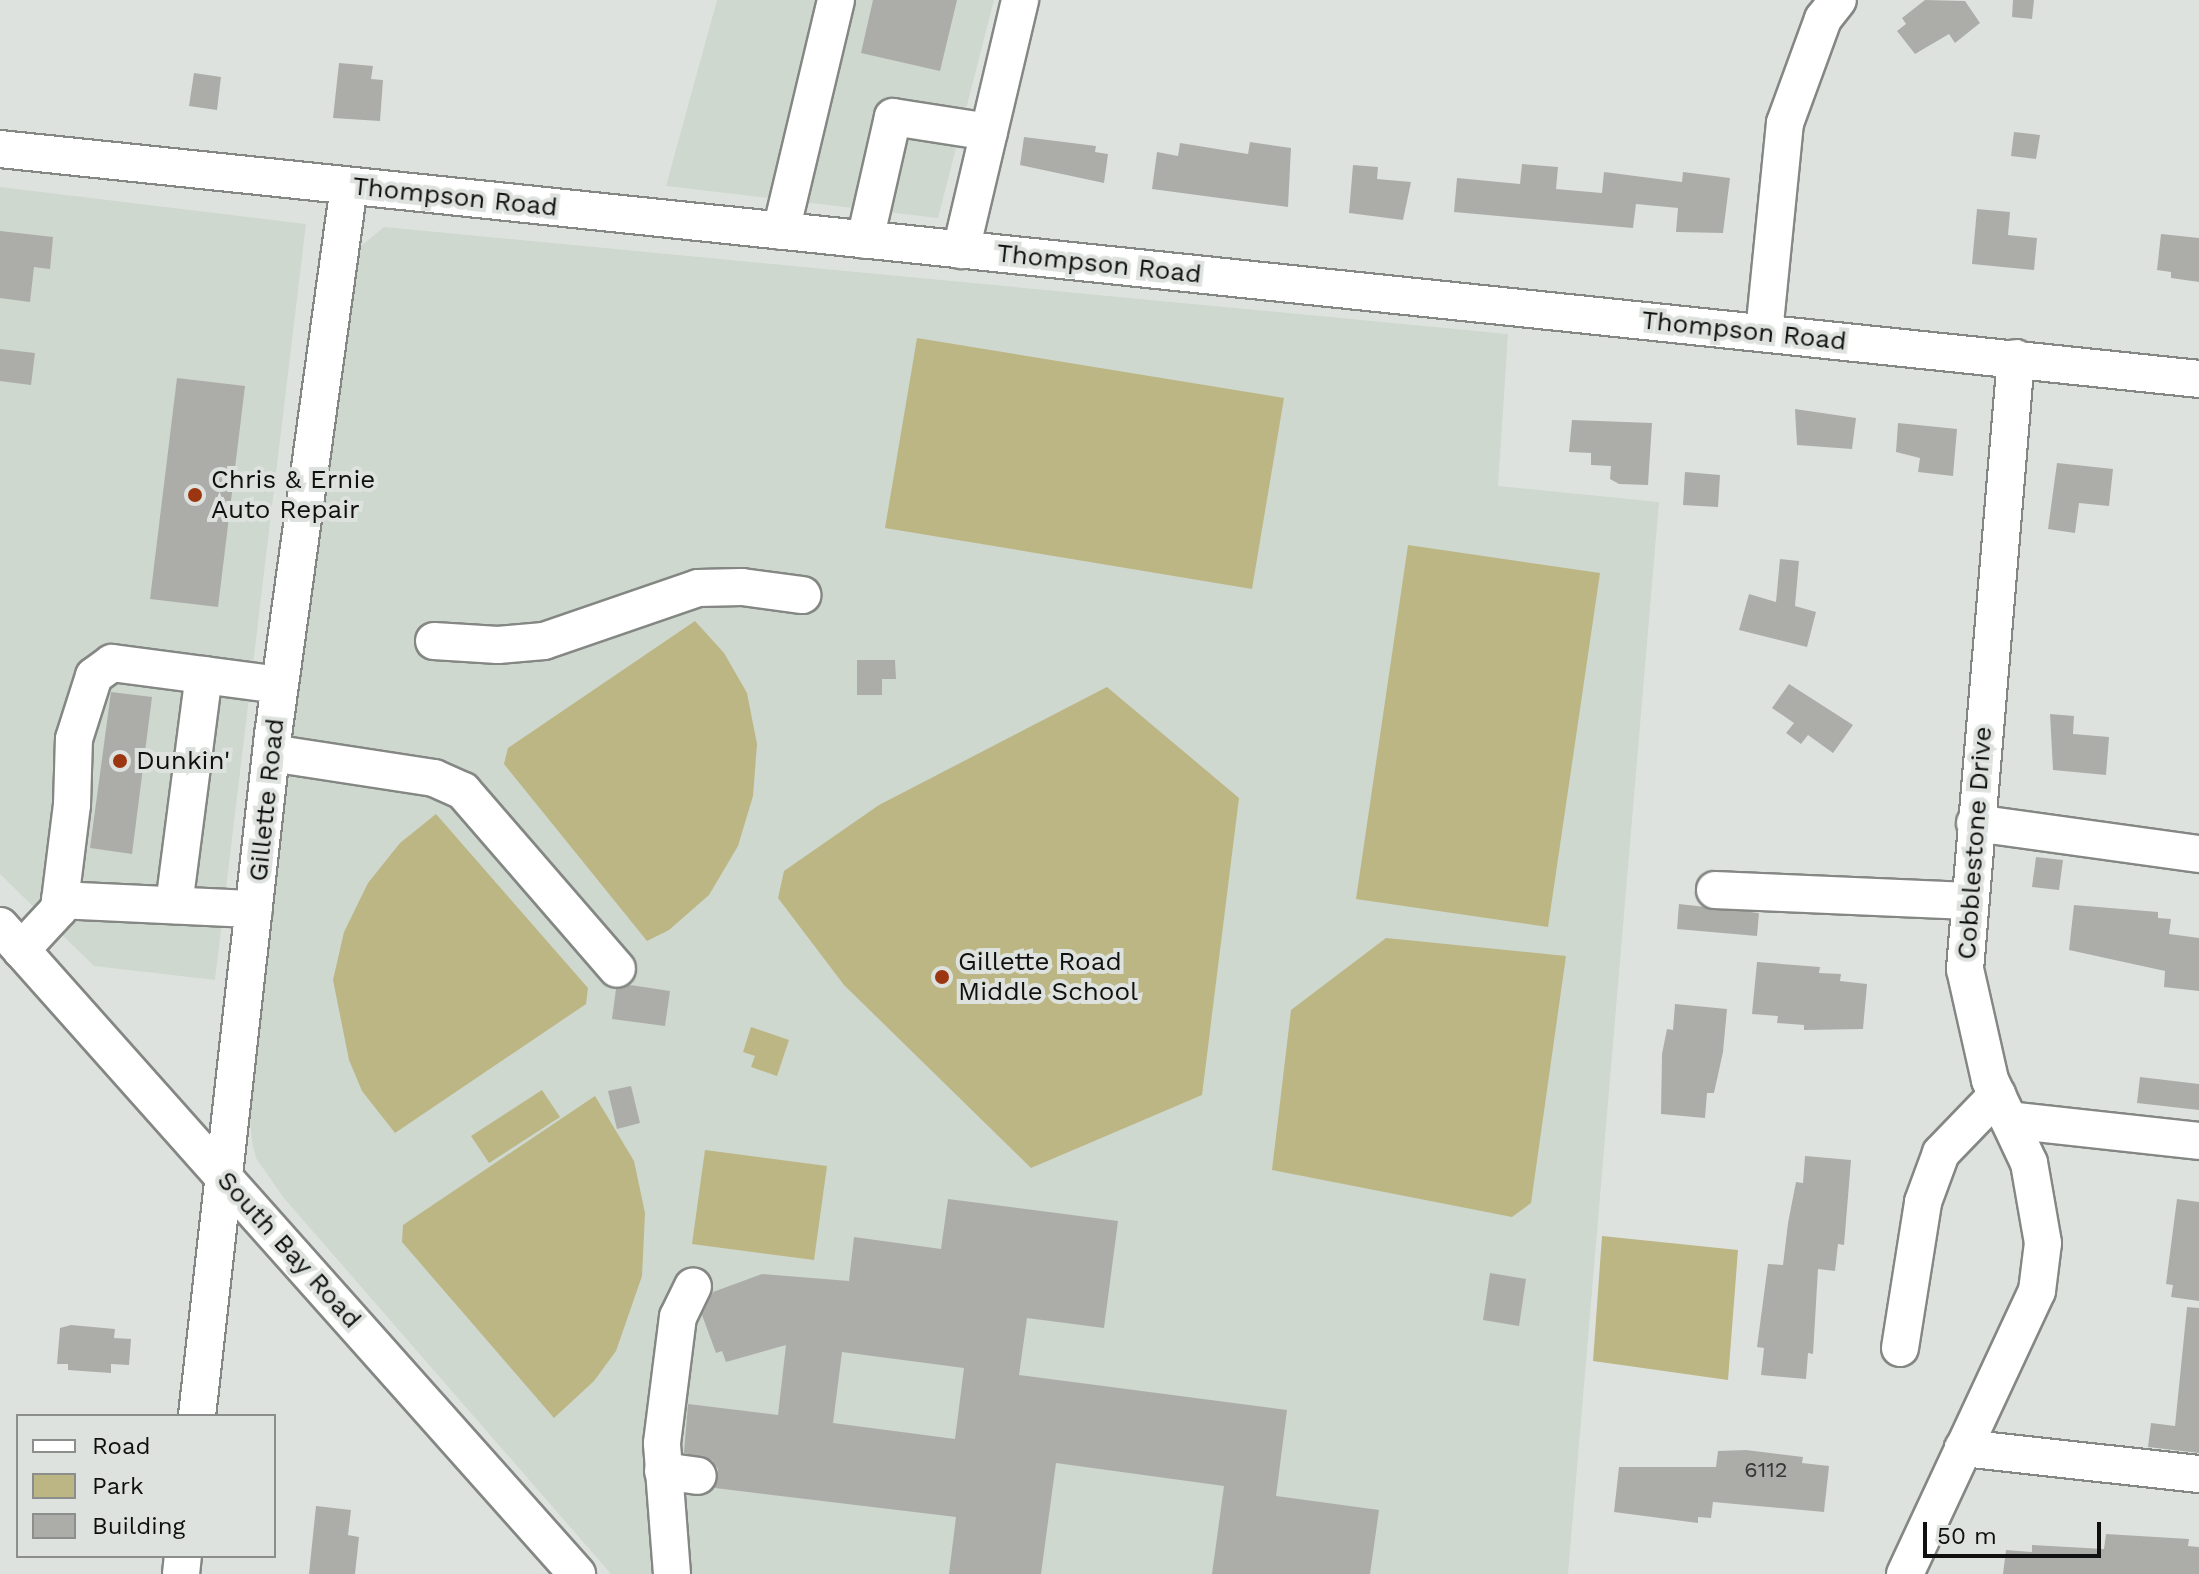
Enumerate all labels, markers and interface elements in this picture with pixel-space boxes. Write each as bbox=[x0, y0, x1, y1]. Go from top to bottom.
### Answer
street label: Thompson Road bbox=[351, 171, 559, 223]
street label: Thompson Road bbox=[995, 238, 1203, 290]
street label: Thompson Road bbox=[1640, 305, 1848, 357]
place label: Chris & Ernie Auto Repair bbox=[211, 464, 375, 526]
marker: Chris & Ernie Auto Repair bbox=[186, 486, 204, 504]
street label: Gillette Road bbox=[243, 717, 291, 883]
street label: Cobblestone Drive bbox=[1951, 725, 1999, 961]
place label: Dunkin' bbox=[136, 745, 230, 777]
marker: Dunkin' bbox=[111, 752, 129, 770]
place label: Gillette Road Middle School bbox=[958, 946, 1138, 1008]
marker: Gillette Road Middle School bbox=[933, 968, 951, 986]
street label: South Bay Road bbox=[210, 1165, 368, 1335]
legend bbox=[16, 1414, 276, 1558]
text: Road bbox=[92, 1432, 151, 1460]
house number: 6112 bbox=[1744, 1457, 1788, 1483]
text: Park bbox=[92, 1472, 144, 1500]
scale bar bbox=[1927, 1506, 2105, 1556]
text: Building bbox=[92, 1512, 185, 1540]
text: 50 m bbox=[1937, 1522, 1997, 1550]

